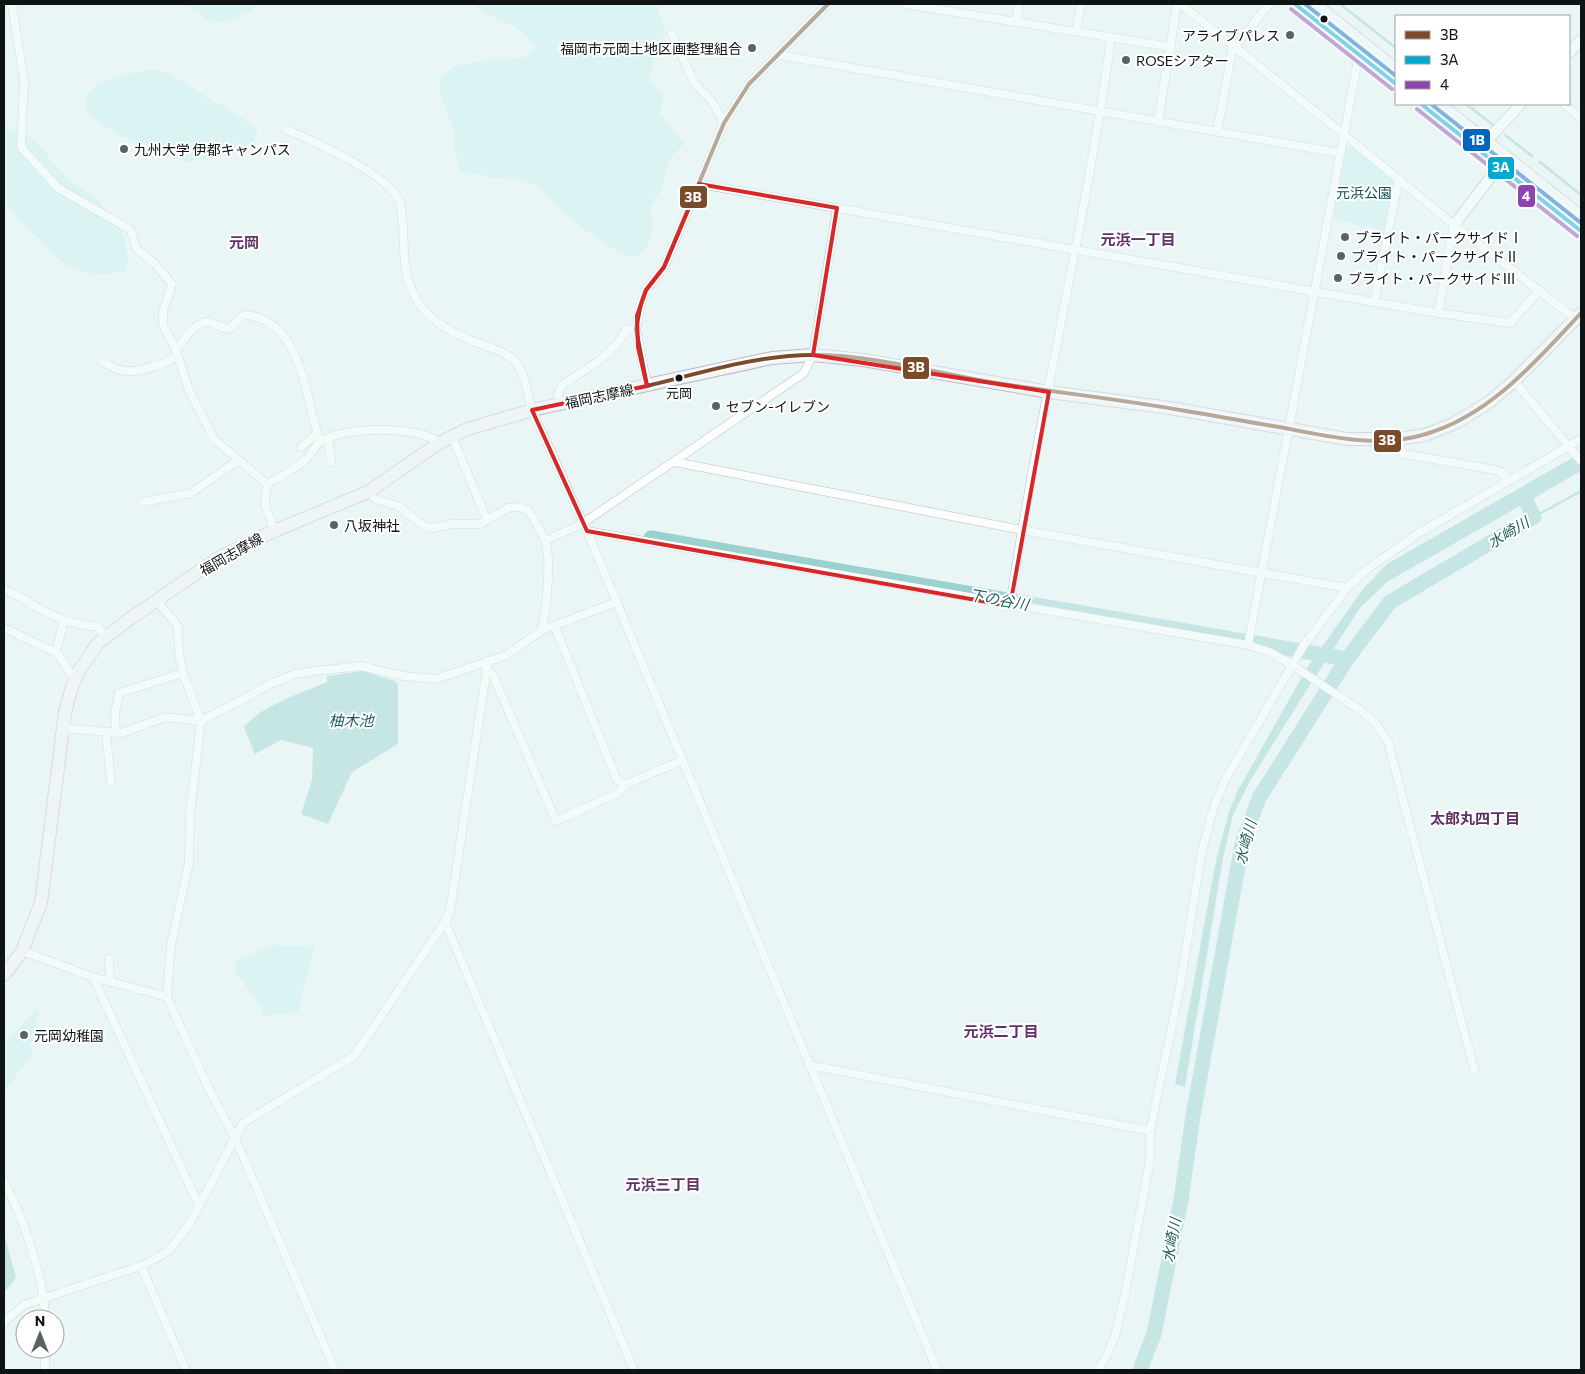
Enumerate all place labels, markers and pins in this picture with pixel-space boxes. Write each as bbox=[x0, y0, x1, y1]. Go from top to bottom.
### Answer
unlabelled marker bbox=[1319, 14, 1329, 24]
place label: アライブパレス bbox=[1182, 27, 1280, 44]
marker: アライブパレス bbox=[1284, 29, 1296, 41]
place label: 福岡市元岡土地区画整理組合 bbox=[560, 40, 742, 57]
marker: 福岡市元岡土地区画整理組合 bbox=[746, 42, 758, 54]
place label: ROSEシアター bbox=[1136, 52, 1229, 69]
marker: ROSEシアター bbox=[1120, 54, 1132, 66]
place label: 九州大学 伊都キャンパス bbox=[134, 141, 291, 158]
marker: 九州大学 伊都キャンパス bbox=[118, 143, 130, 155]
place label: ブライト・パークサイドⅠ bbox=[1355, 229, 1523, 246]
marker: ブライト・パークサイドⅠ bbox=[1339, 231, 1351, 243]
place label: ブライト・パークサイドⅡ bbox=[1351, 248, 1519, 265]
marker: ブライト・パークサイドⅡ bbox=[1335, 250, 1347, 262]
place label: ブライト・パークサイドⅢ bbox=[1348, 270, 1516, 287]
marker: ブライト・パークサイドⅢ bbox=[1332, 272, 1344, 284]
marker: 元岡 bbox=[674, 373, 684, 383]
place label: 元岡 bbox=[666, 385, 692, 401]
place label: セブン-イレブン bbox=[726, 398, 830, 415]
marker: セブン-イレブン bbox=[710, 400, 722, 412]
place label: 八坂神社 bbox=[344, 517, 400, 534]
marker: 八坂神社 bbox=[328, 519, 340, 531]
place label: 元岡幼稚園 bbox=[34, 1027, 104, 1044]
marker: 元岡幼稚園 bbox=[18, 1029, 30, 1041]

